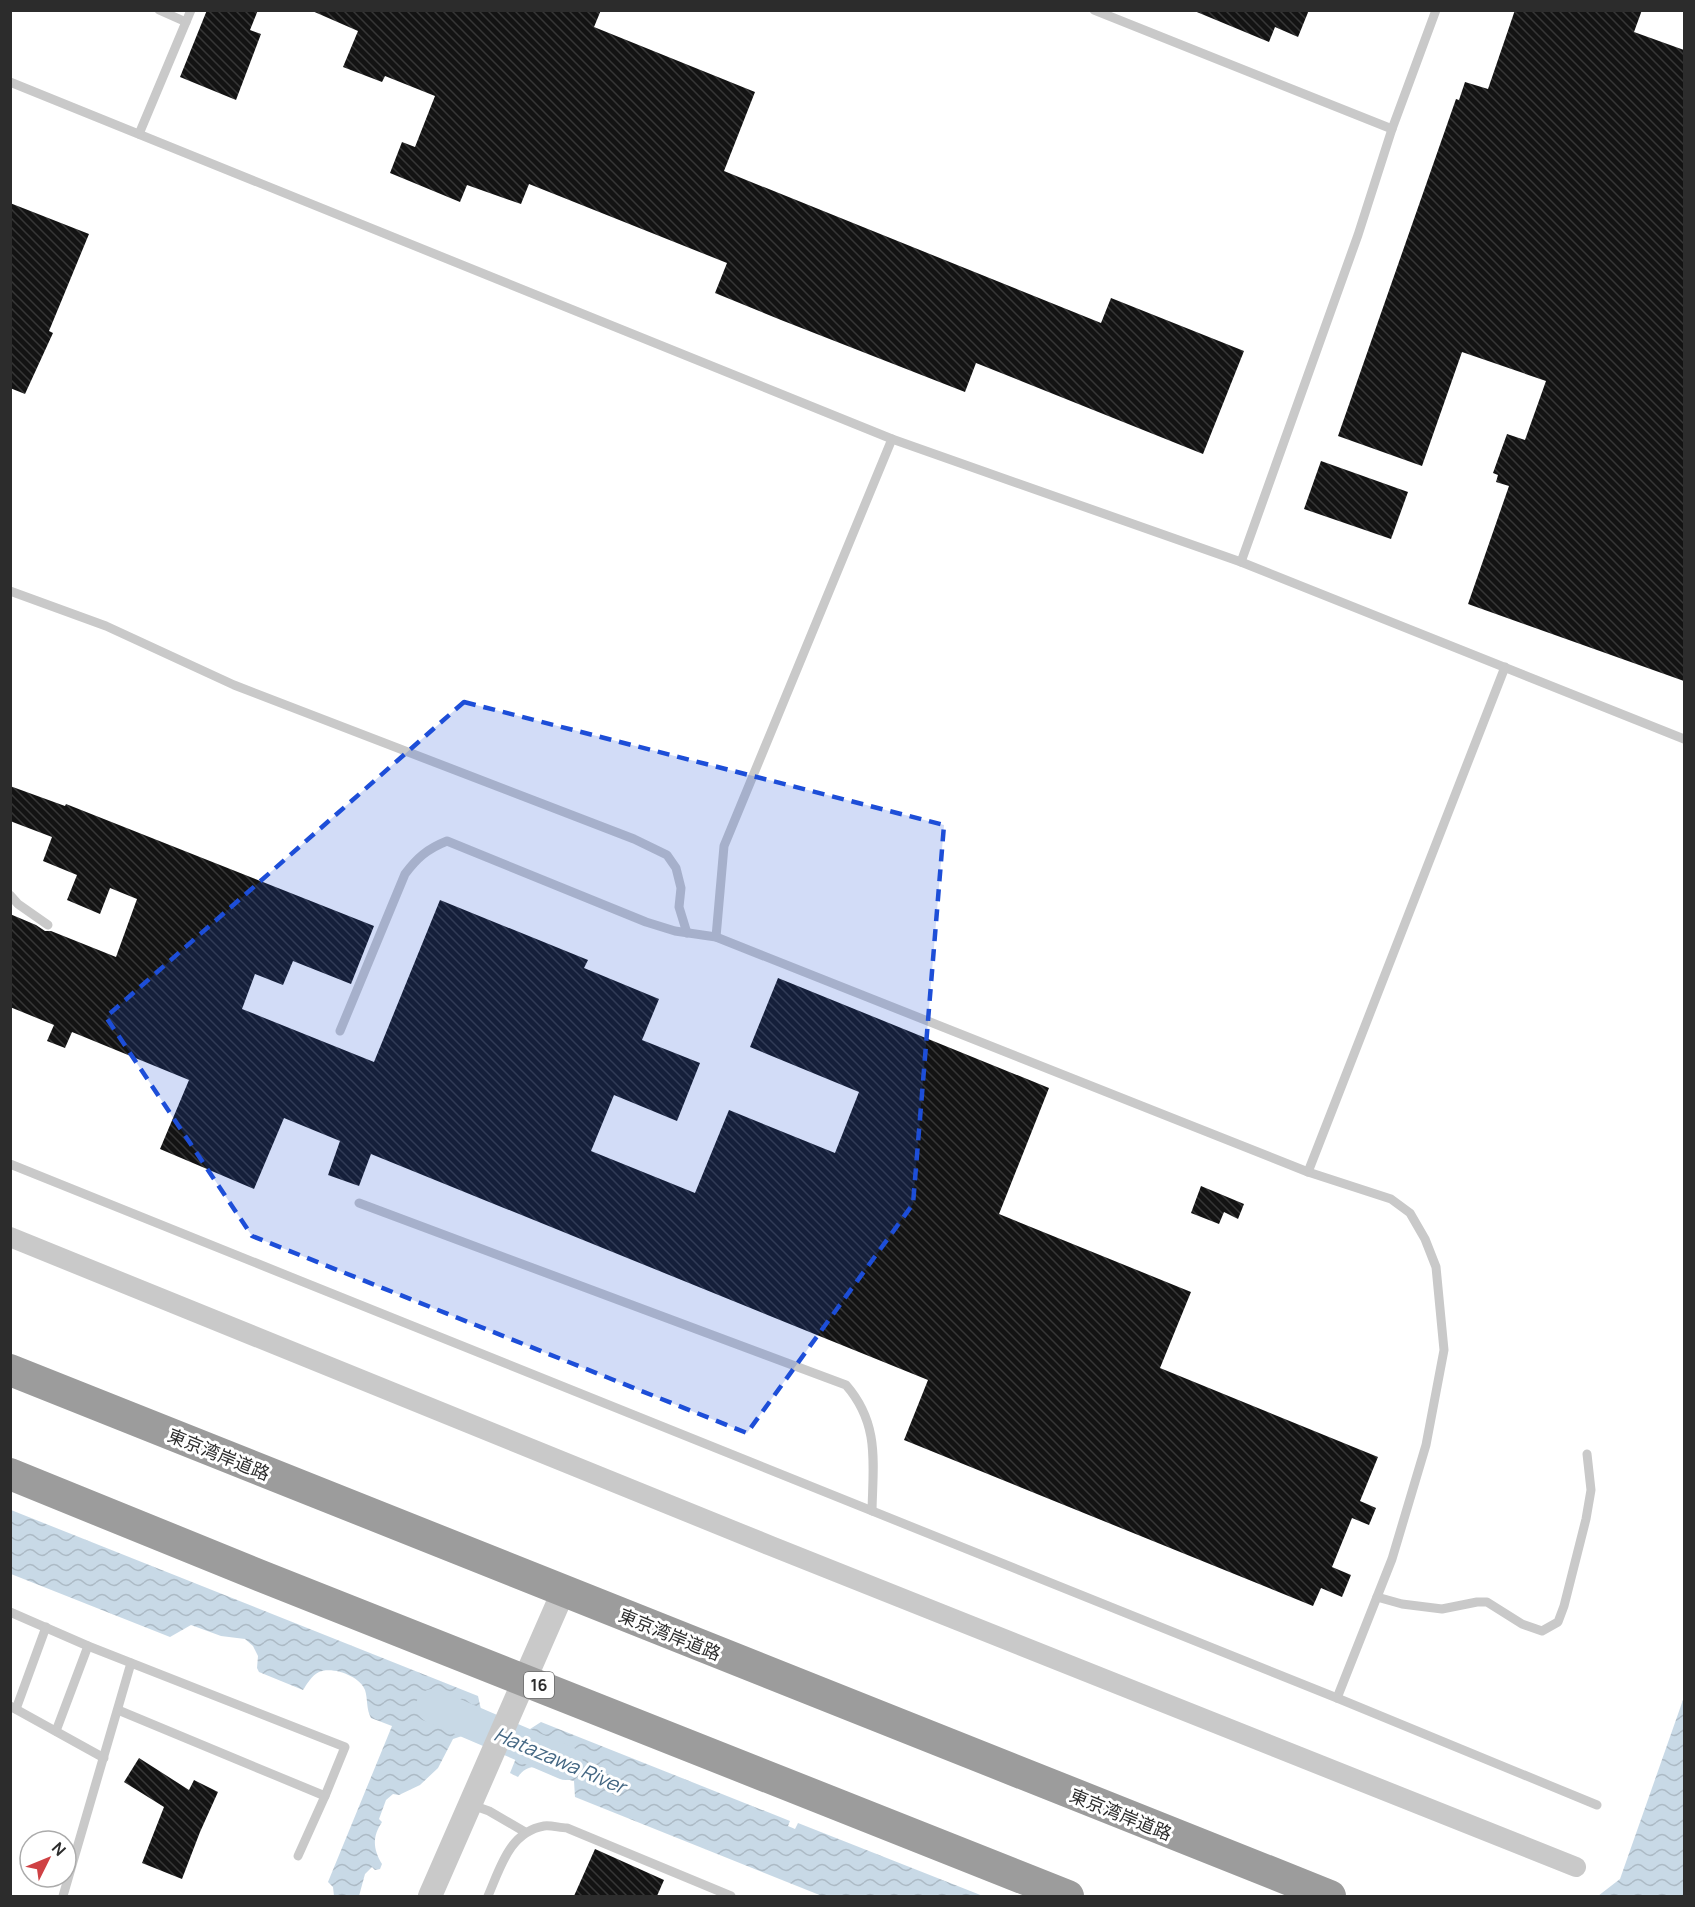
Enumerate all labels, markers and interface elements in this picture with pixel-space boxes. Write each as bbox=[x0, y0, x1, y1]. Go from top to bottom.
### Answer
street label: 東京湾岸道路 bbox=[164, 1423, 274, 1485]
street label: 東京湾岸道路 bbox=[615, 1603, 725, 1665]
road number: 16 bbox=[524, 1672, 554, 1698]
water label: Hatazawa River bbox=[490, 1720, 632, 1801]
street label: 東京湾岸道路 bbox=[1066, 1783, 1176, 1845]
north arrow bbox=[18, 1829, 78, 1889]
text: N bbox=[47, 1837, 71, 1860]

